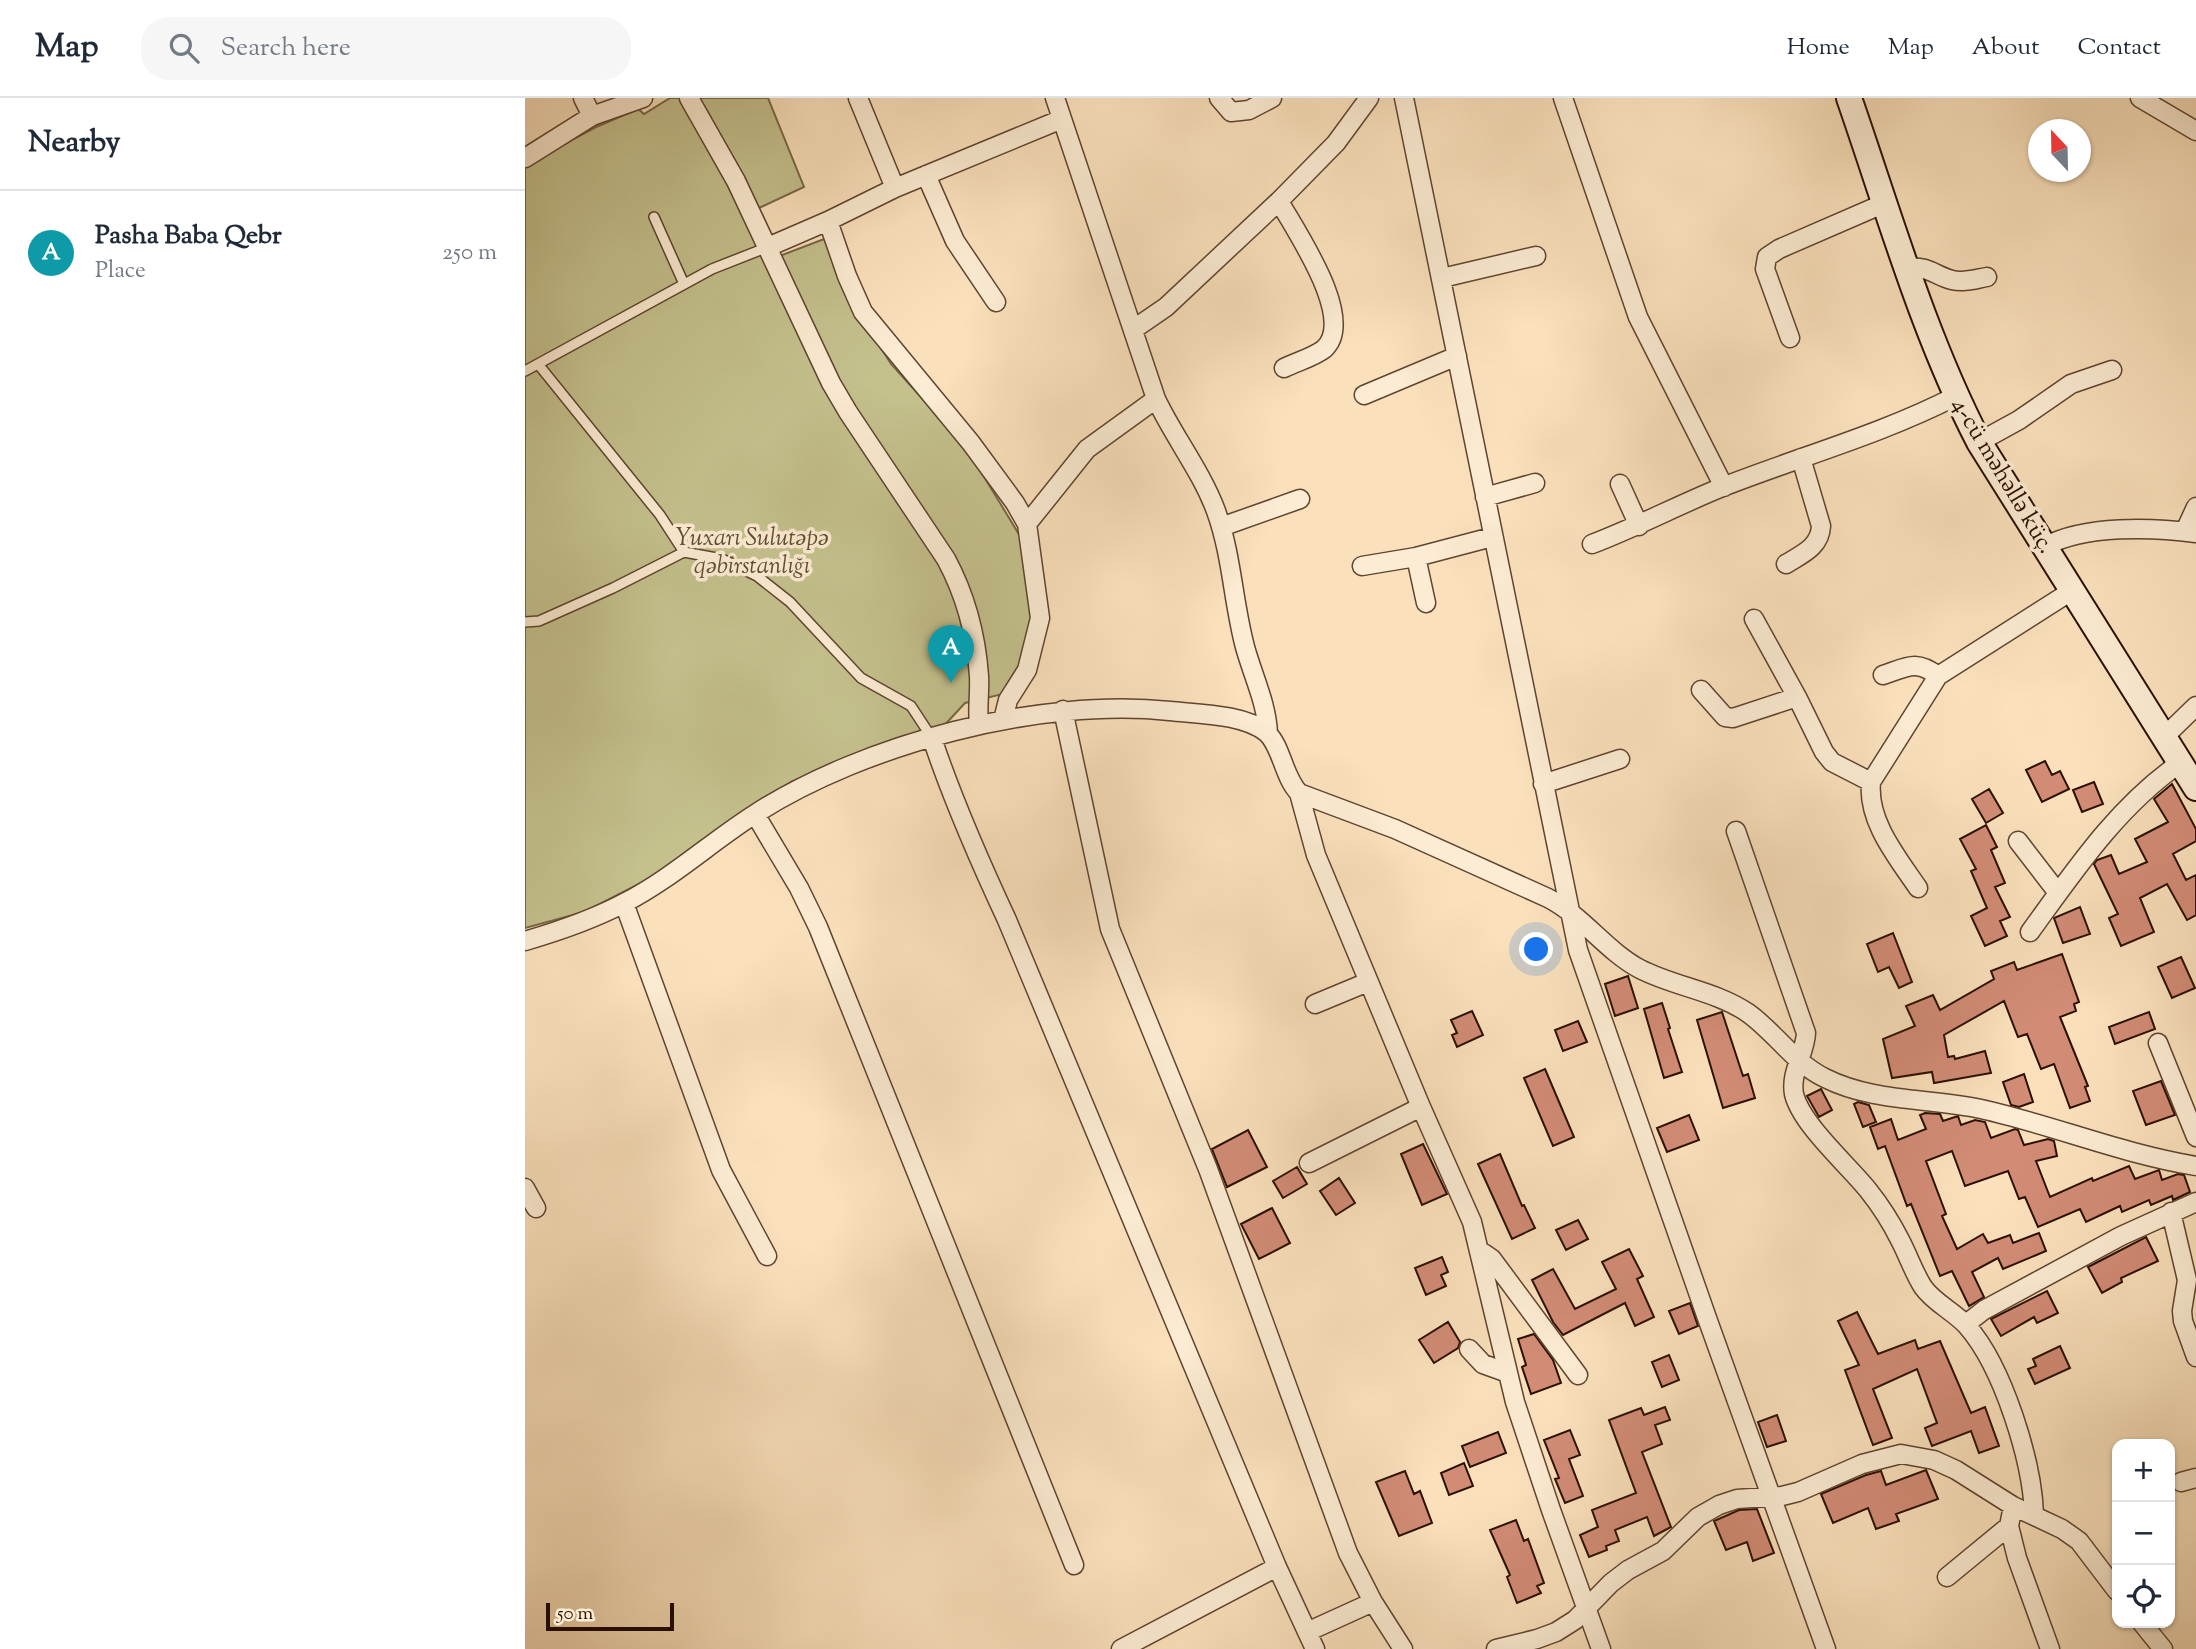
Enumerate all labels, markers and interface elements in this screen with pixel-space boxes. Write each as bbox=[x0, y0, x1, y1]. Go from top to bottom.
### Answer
search box bbox=[141, 17, 631, 80]
text: Map bbox=[35, 24, 99, 72]
icon: search bbox=[165, 29, 203, 67]
text: Search here bbox=[221, 30, 351, 67]
text: Home bbox=[1787, 31, 1850, 65]
text: Map bbox=[1888, 31, 1934, 65]
text: About bbox=[1972, 31, 2039, 65]
text: Contact bbox=[2077, 31, 2161, 65]
north arrow bbox=[2028, 119, 2091, 182]
text: Nearby bbox=[28, 122, 120, 165]
text: Pasha Baba Qebr bbox=[95, 218, 282, 255]
text: A bbox=[42, 237, 60, 270]
text: 250 m bbox=[442, 237, 497, 270]
text: Place bbox=[95, 255, 146, 288]
street label: 4-cü məhəllə küç. bbox=[1942, 391, 2062, 561]
park label: Yuxarı Sulutəpə qəbirstanlığı bbox=[675, 522, 829, 584]
pin: A bbox=[928, 625, 974, 683]
your location bbox=[1519, 932, 1553, 966]
map controls bbox=[2112, 1439, 2175, 1628]
button: + bbox=[2112, 1439, 2175, 1502]
button: − bbox=[2112, 1502, 2175, 1565]
button: locate bbox=[2112, 1565, 2175, 1628]
scale bar bbox=[546, 1600, 674, 1632]
text: 50 m bbox=[557, 1601, 593, 1628]

